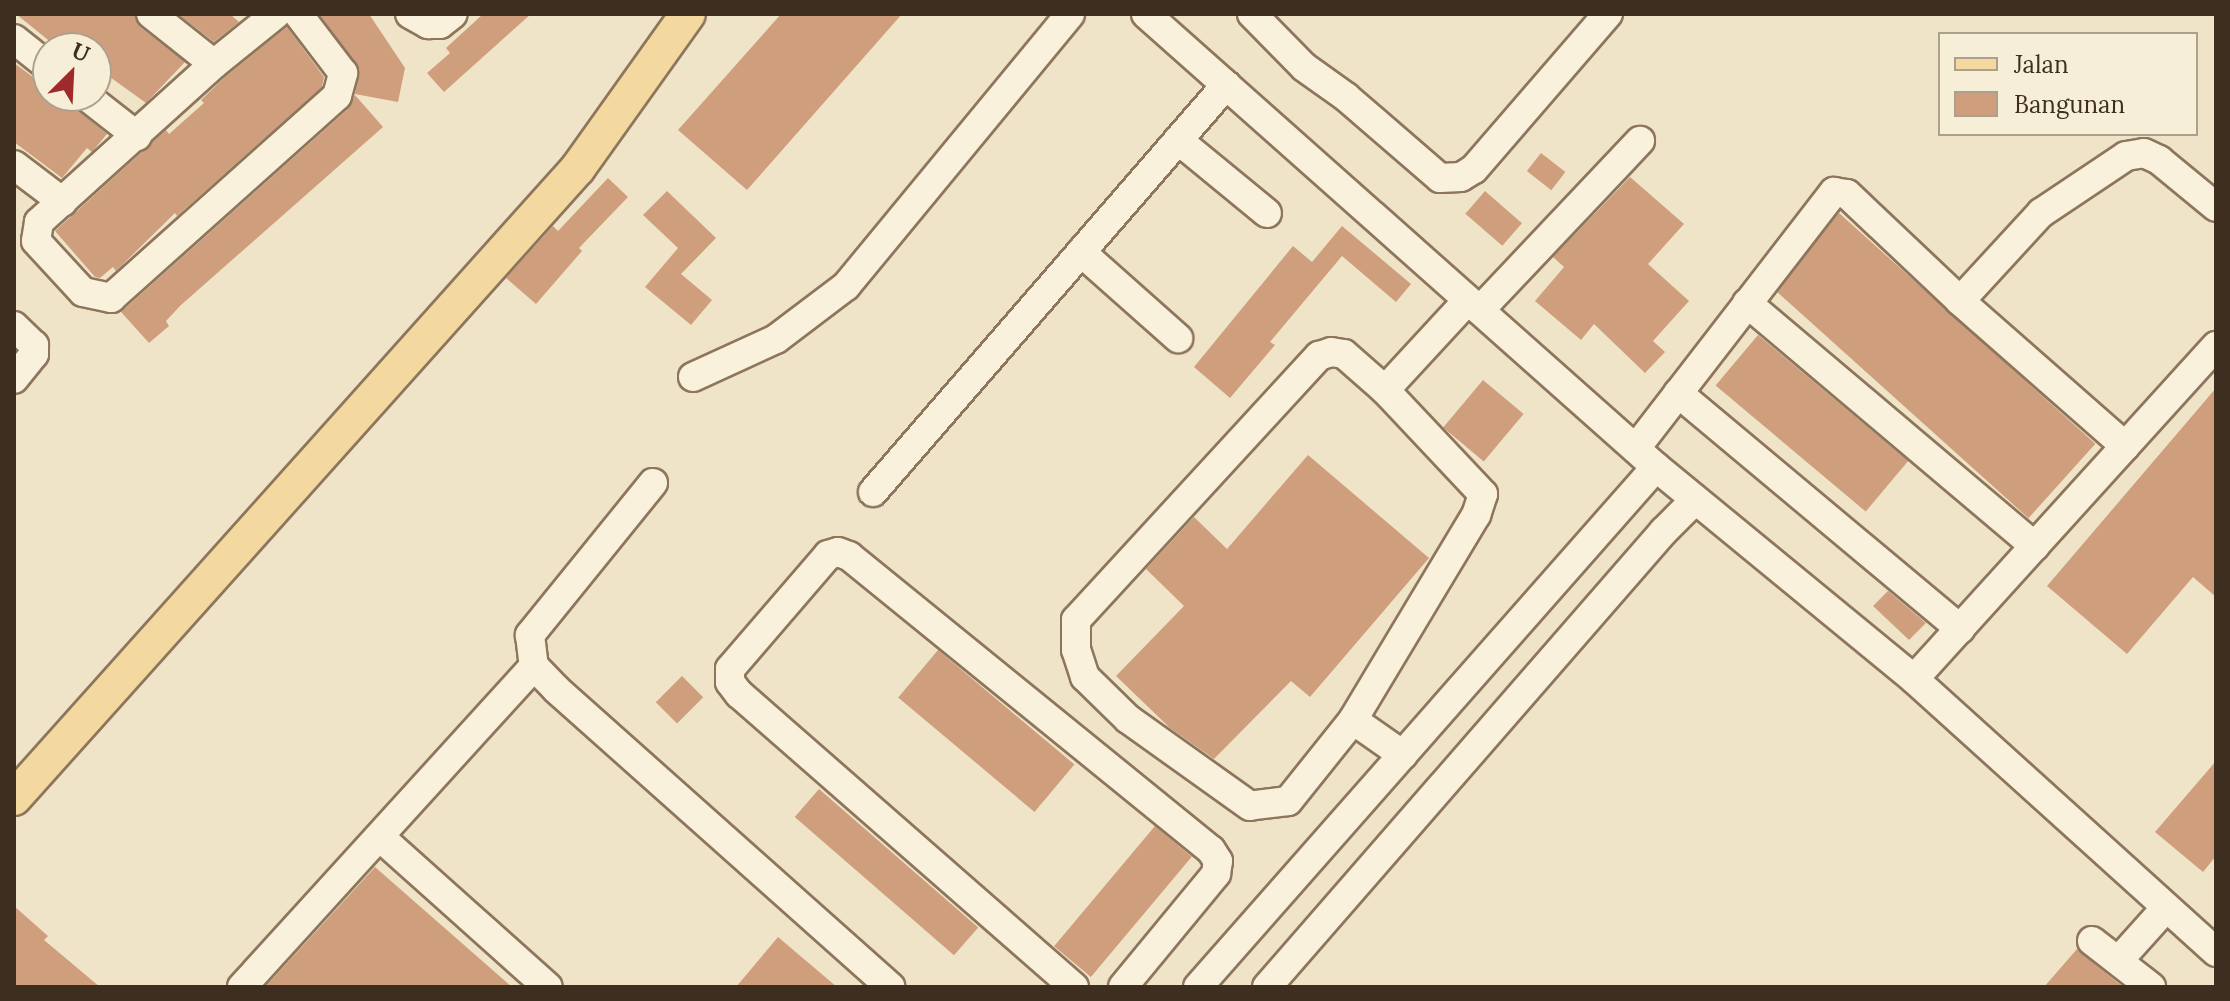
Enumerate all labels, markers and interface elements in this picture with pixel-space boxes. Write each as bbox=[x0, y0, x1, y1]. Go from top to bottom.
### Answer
north arrow bbox=[32, 32, 112, 112]
legend bbox=[1938, 32, 2198, 136]
text: U bbox=[68, 36, 94, 68]
text: Jalan bbox=[2014, 49, 2068, 80]
text: Bangunan bbox=[2014, 89, 2125, 120]

